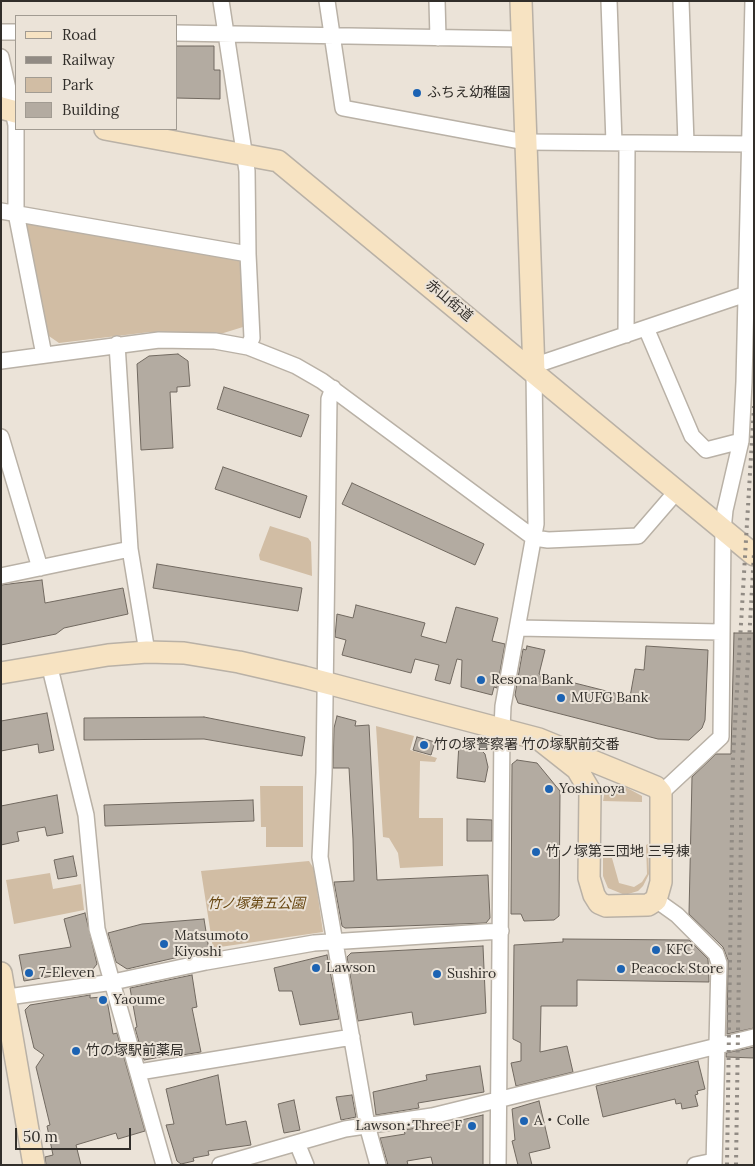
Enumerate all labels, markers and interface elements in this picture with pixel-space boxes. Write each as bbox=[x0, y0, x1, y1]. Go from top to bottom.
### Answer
legend bbox=[15, 15, 178, 130]
text: Road bbox=[62, 25, 97, 44]
text: Railway bbox=[62, 50, 115, 69]
text: Park bbox=[62, 75, 93, 94]
place label: ふちえ幼稚園 bbox=[427, 85, 511, 101]
marker: ふちえ幼稚園 bbox=[411, 87, 423, 99]
text: Building bbox=[62, 100, 119, 119]
street label: 赤山街道 bbox=[422, 277, 476, 325]
place label: Resona Bank bbox=[491, 672, 573, 688]
marker: Resona Bank bbox=[475, 674, 487, 686]
place label: MUFG Bank bbox=[571, 690, 648, 706]
marker: MUFG Bank bbox=[555, 692, 567, 704]
place label: 竹の塚警察署 竹の塚駅前交番 bbox=[434, 737, 620, 753]
marker: 竹の塚警察署 竹の塚駅前交番 bbox=[418, 739, 430, 751]
place label: Yoshinoya bbox=[559, 781, 625, 797]
marker: Yoshinoya bbox=[543, 783, 555, 795]
place label: 竹ノ塚第三団地 三号棟 bbox=[546, 844, 690, 860]
marker: 竹ノ塚第三団地 三号棟 bbox=[530, 846, 542, 858]
park label: 竹ノ塚第五公園 bbox=[207, 896, 305, 912]
place label: Matsumoto Kiyoshi bbox=[174, 928, 249, 960]
marker: Matsumoto Kiyoshi bbox=[158, 938, 170, 950]
place label: KFC bbox=[666, 942, 693, 958]
marker: KFC bbox=[650, 944, 662, 956]
place label: Lawson bbox=[326, 960, 376, 976]
place label: Peacock Store bbox=[631, 961, 723, 977]
marker: Lawson bbox=[310, 962, 322, 974]
marker: Peacock Store bbox=[615, 963, 627, 975]
place label: 7-Eleven bbox=[39, 965, 95, 981]
place label: Sushiro bbox=[447, 966, 496, 982]
marker: 7-Eleven bbox=[23, 967, 35, 979]
marker: Sushiro bbox=[431, 968, 443, 980]
place label: Yaoume bbox=[113, 992, 165, 1008]
marker: Yaoume bbox=[97, 994, 109, 1006]
place label: 竹の塚駅前薬局 bbox=[86, 1043, 184, 1059]
marker: 竹の塚駅前薬局 bbox=[70, 1045, 82, 1057]
place label: A・Colle bbox=[534, 1113, 590, 1129]
marker: A・Colle bbox=[518, 1115, 530, 1127]
scale bar bbox=[18, 1118, 134, 1150]
place label: Lawson･Three F bbox=[355, 1118, 462, 1134]
marker: Lawson･Three F bbox=[466, 1120, 478, 1132]
text: 50 m bbox=[23, 1127, 58, 1146]

